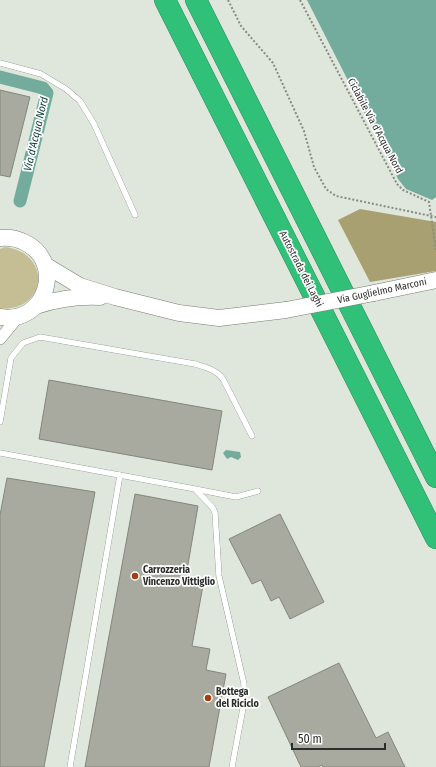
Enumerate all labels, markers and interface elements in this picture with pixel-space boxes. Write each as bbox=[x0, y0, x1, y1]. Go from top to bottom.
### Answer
street label: Ciclabile Via d’Acqua Nord bbox=[345, 76, 405, 176]
water label: Via d'Acqua Nord bbox=[21, 95, 51, 172]
street label: Autostrada dei Laghi bbox=[277, 229, 325, 309]
street label: Via Guglielmo Marconi bbox=[336, 276, 428, 306]
place label: Carrozzeria Vincenzo Vittiglio bbox=[142, 564, 216, 588]
marker: Carrozzeria Vincenzo Vittiglio bbox=[130, 571, 140, 581]
place label: Bottega del Riciclo bbox=[216, 686, 260, 710]
marker: Bottega del Riciclo bbox=[203, 693, 213, 703]
scale bar bbox=[292, 725, 385, 751]
text: 50 m bbox=[298, 732, 322, 746]

